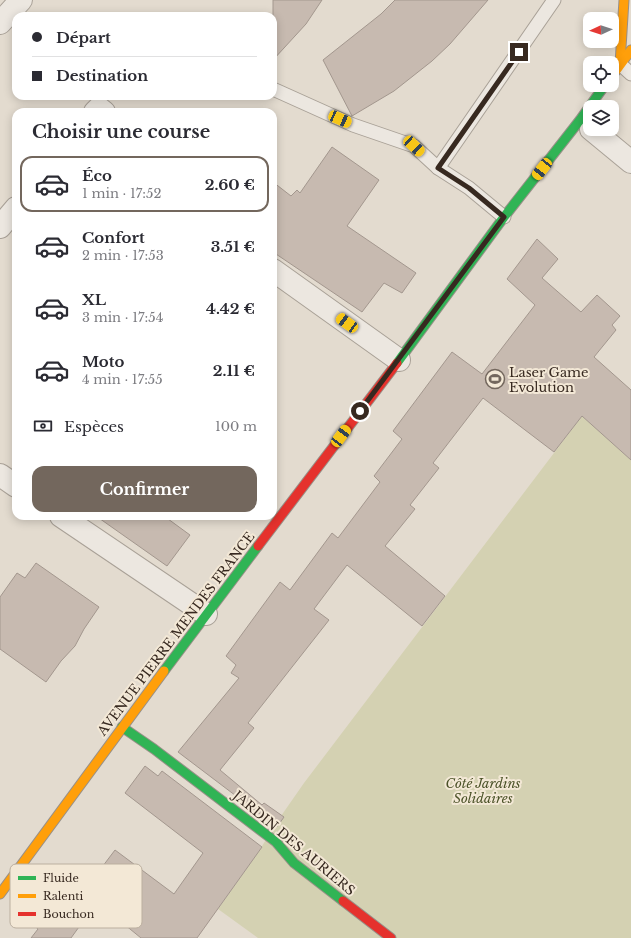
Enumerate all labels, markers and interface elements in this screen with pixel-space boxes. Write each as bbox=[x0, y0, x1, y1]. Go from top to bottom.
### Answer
north arrow bbox=[583, 12, 619, 48]
map controls bbox=[583, 12, 619, 136]
text: Départ bbox=[56, 28, 111, 47]
route end bbox=[510, 43, 528, 61]
button: locate bbox=[583, 56, 619, 92]
text: Destination bbox=[56, 66, 148, 85]
button: layers bbox=[583, 100, 619, 136]
car bbox=[327, 109, 353, 129]
text: Choisir une course bbox=[32, 121, 210, 143]
car bbox=[401, 133, 427, 159]
car bbox=[530, 156, 554, 182]
icon: car bbox=[34, 166, 70, 202]
text: Éco bbox=[82, 166, 112, 185]
text: 2.60 € bbox=[205, 175, 255, 194]
text: 1 min · 17:52 bbox=[82, 185, 161, 202]
icon: car bbox=[34, 228, 70, 264]
text: Confort bbox=[82, 228, 145, 247]
text: 3.51 € bbox=[211, 237, 255, 256]
text: 2 min · 17:53 bbox=[82, 247, 164, 264]
icon: car bbox=[34, 290, 70, 326]
text: XL bbox=[82, 290, 106, 309]
text: 4.42 € bbox=[206, 299, 255, 318]
text: 3 min · 17:54 bbox=[82, 309, 163, 326]
car bbox=[334, 311, 360, 335]
icon: car bbox=[34, 352, 70, 388]
text: Moto bbox=[82, 352, 124, 371]
text: 2.11 € bbox=[213, 361, 255, 380]
place label: Laser Game Evolution bbox=[509, 364, 589, 396]
sports icon: Laser Game Evolution bbox=[484, 368, 506, 390]
text: 4 min · 17:55 bbox=[82, 371, 163, 388]
route start bbox=[351, 402, 369, 420]
icon: cash bbox=[32, 415, 54, 437]
text: Espèces bbox=[64, 417, 124, 436]
text: 100 m bbox=[215, 418, 257, 435]
car bbox=[329, 423, 353, 449]
button: Confirmer bbox=[32, 466, 257, 512]
street label: AVENUE PIERRE MENDES FRANCE bbox=[93, 529, 258, 740]
park label: Côté Jardins Solidaires bbox=[445, 775, 521, 807]
street label: JARDIN DES AURIERS bbox=[228, 786, 359, 899]
legend bbox=[10, 864, 142, 928]
text: Fluide bbox=[43, 871, 79, 885]
text: Ralenti bbox=[43, 889, 83, 903]
text: Bouchon bbox=[43, 907, 95, 921]

